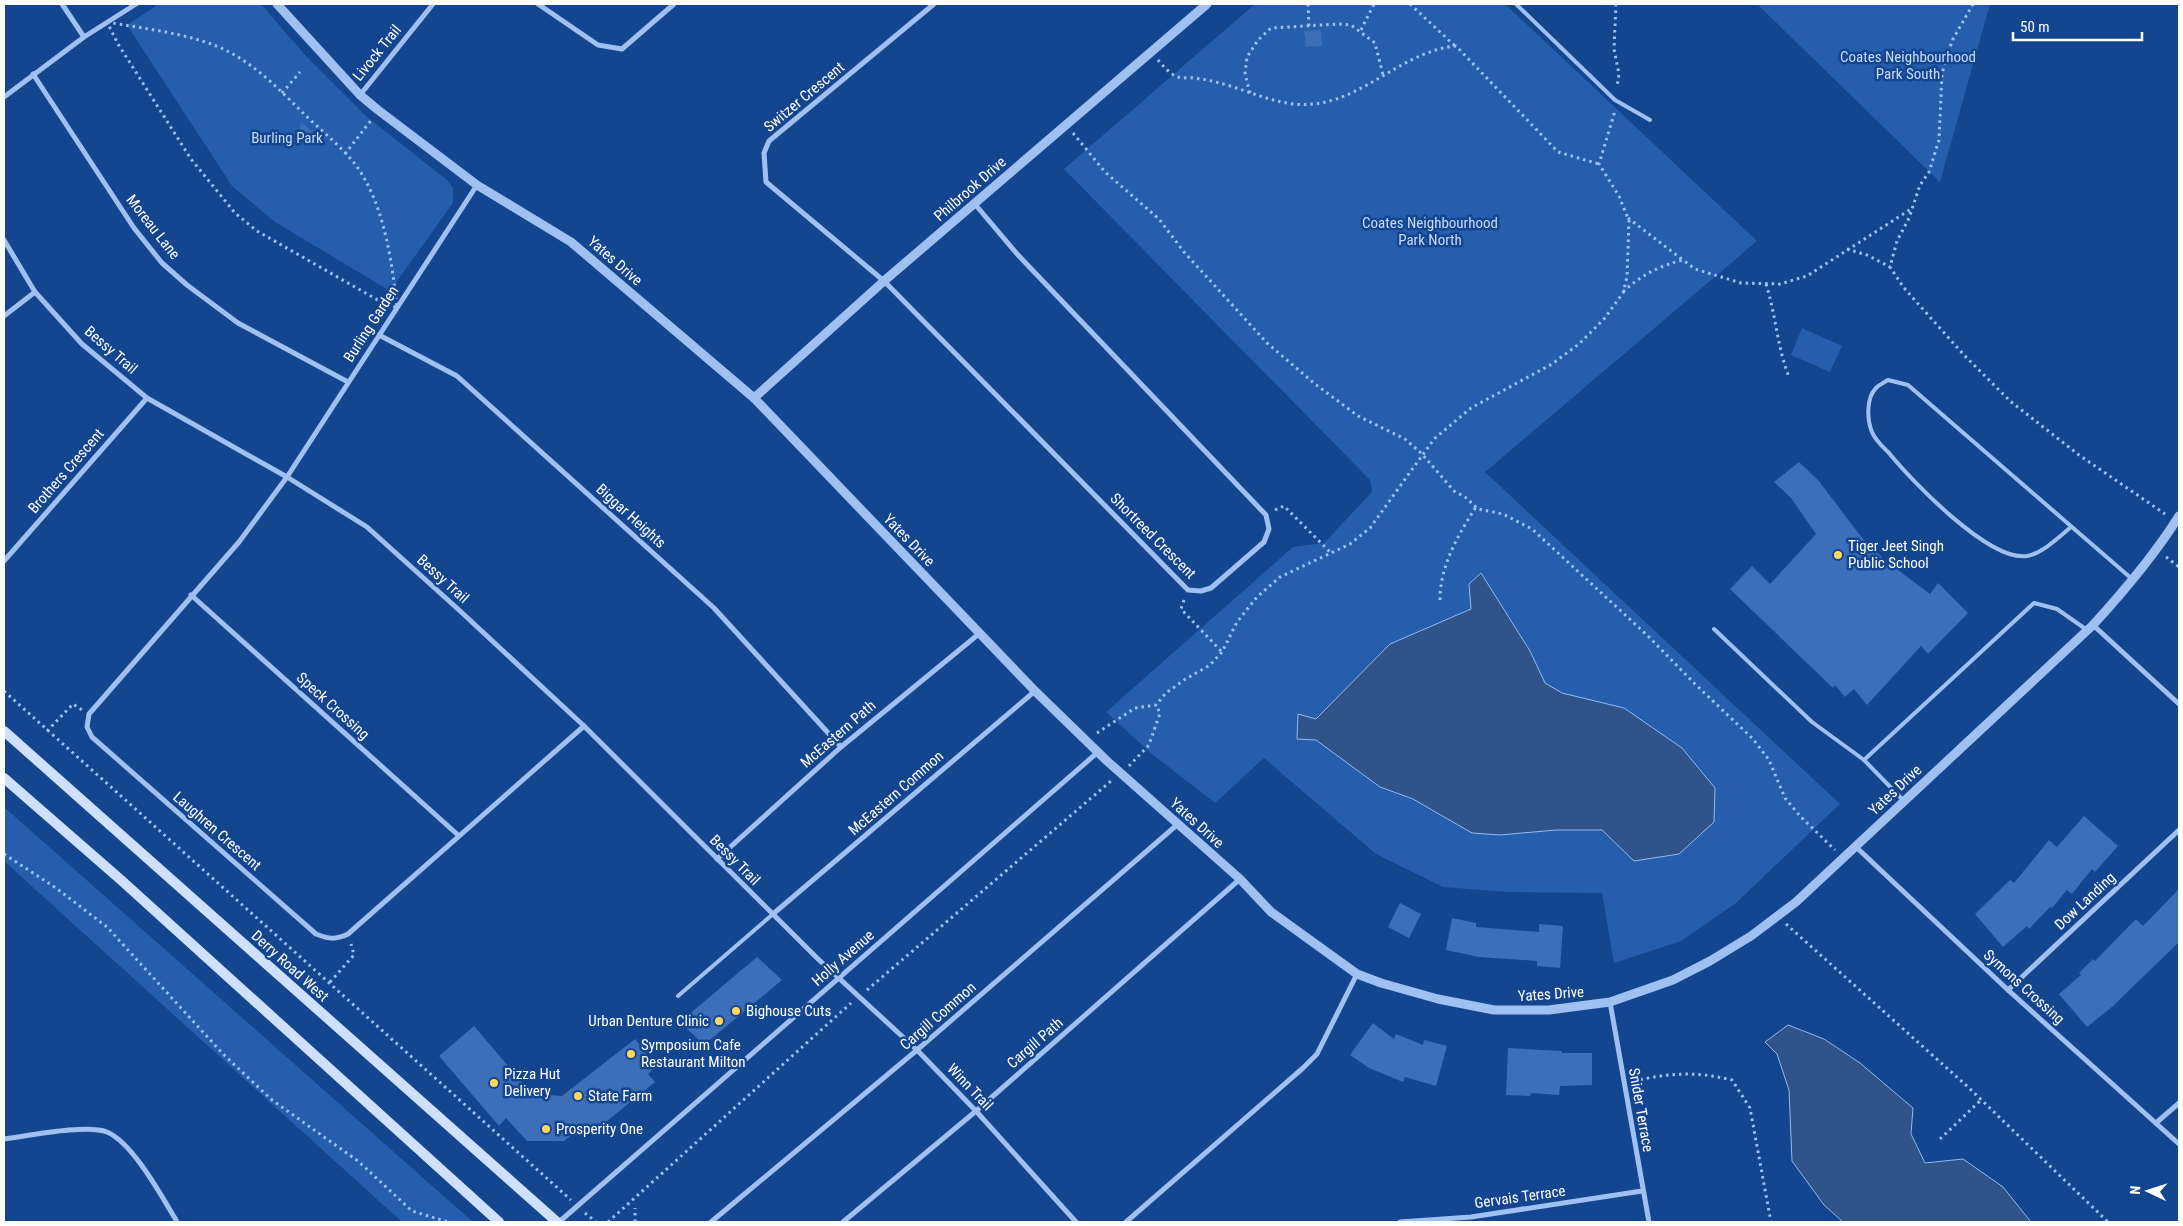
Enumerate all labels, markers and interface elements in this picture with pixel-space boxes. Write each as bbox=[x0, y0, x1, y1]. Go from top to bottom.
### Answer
scale bar bbox=[2013, 10, 2142, 42]
text: 50 m bbox=[2020, 18, 2050, 36]
street label: Livock Trail bbox=[349, 21, 405, 85]
park label: Coates Neighbourhood Park South bbox=[1840, 48, 1976, 83]
street label: Switzer Crescent bbox=[760, 58, 848, 136]
park label: Burling Park bbox=[251, 129, 323, 147]
street label: Philbrook Drive bbox=[930, 153, 1010, 225]
street label: Moreau Lane bbox=[122, 191, 184, 263]
park label: Coates Neighbourhood Park North bbox=[1362, 214, 1498, 249]
street label: Yates Drive bbox=[584, 232, 646, 290]
street label: Burling Garden bbox=[340, 283, 402, 365]
street label: Bessy Trail bbox=[81, 322, 141, 378]
street label: Brothers Crescent bbox=[24, 425, 108, 517]
street label: Biggar Heights bbox=[593, 480, 670, 552]
street label: Shortreed Crescent bbox=[1106, 489, 1200, 583]
street label: Yates Drive bbox=[880, 510, 938, 570]
place label: Tiger Jeet Singh Public School bbox=[1848, 537, 1944, 572]
marker: Tiger Jeet Singh Public School bbox=[1832, 549, 1844, 561]
street label: Bessy Trail bbox=[413, 551, 473, 607]
street label: Speck Crossing bbox=[293, 669, 373, 743]
street label: McEastern Path bbox=[797, 697, 879, 771]
street label: McEastern Common bbox=[845, 747, 947, 839]
street label: Yates Drive bbox=[1865, 761, 1925, 819]
street label: Laughren Crescent bbox=[169, 788, 265, 874]
street label: Yates Drive bbox=[1166, 794, 1228, 852]
street label: Bessy Trail bbox=[706, 831, 764, 889]
street label: Dow Landing bbox=[2051, 868, 2119, 934]
street label: Holly Avenue bbox=[808, 926, 878, 990]
street label: Derry Road West bbox=[248, 927, 332, 1005]
street label: Symons Crossing bbox=[1980, 946, 2068, 1028]
street label: Cargill Common bbox=[896, 978, 980, 1054]
street label: Yates Drive bbox=[1517, 983, 1585, 1005]
place label: Bighouse Cuts bbox=[746, 1002, 832, 1020]
marker: Bighouse Cuts bbox=[730, 1005, 742, 1017]
place label: Urban Denture Clinic bbox=[588, 1012, 709, 1030]
street label: Cargill Path bbox=[1003, 1014, 1067, 1072]
marker: Urban Denture Clinic bbox=[713, 1015, 725, 1027]
place label: Symposium Cafe Restaurant Milton bbox=[641, 1036, 746, 1071]
marker: Symposium Cafe Restaurant Milton bbox=[625, 1048, 637, 1060]
street label: Winn Trail bbox=[943, 1060, 997, 1114]
place label: Pizza Hut Delivery bbox=[504, 1065, 561, 1100]
street label: Snider Terrace bbox=[1625, 1067, 1657, 1153]
marker: Pizza Hut Delivery bbox=[488, 1077, 500, 1089]
place label: State Farm bbox=[588, 1087, 652, 1105]
marker: State Farm bbox=[572, 1090, 584, 1102]
place label: Prosperity One bbox=[556, 1120, 643, 1138]
marker: Prosperity One bbox=[540, 1123, 552, 1135]
north arrow bbox=[2123, 1166, 2173, 1216]
street label: Gervais Terrace bbox=[1473, 1182, 1567, 1212]
text: N bbox=[2127, 1185, 2143, 1195]

